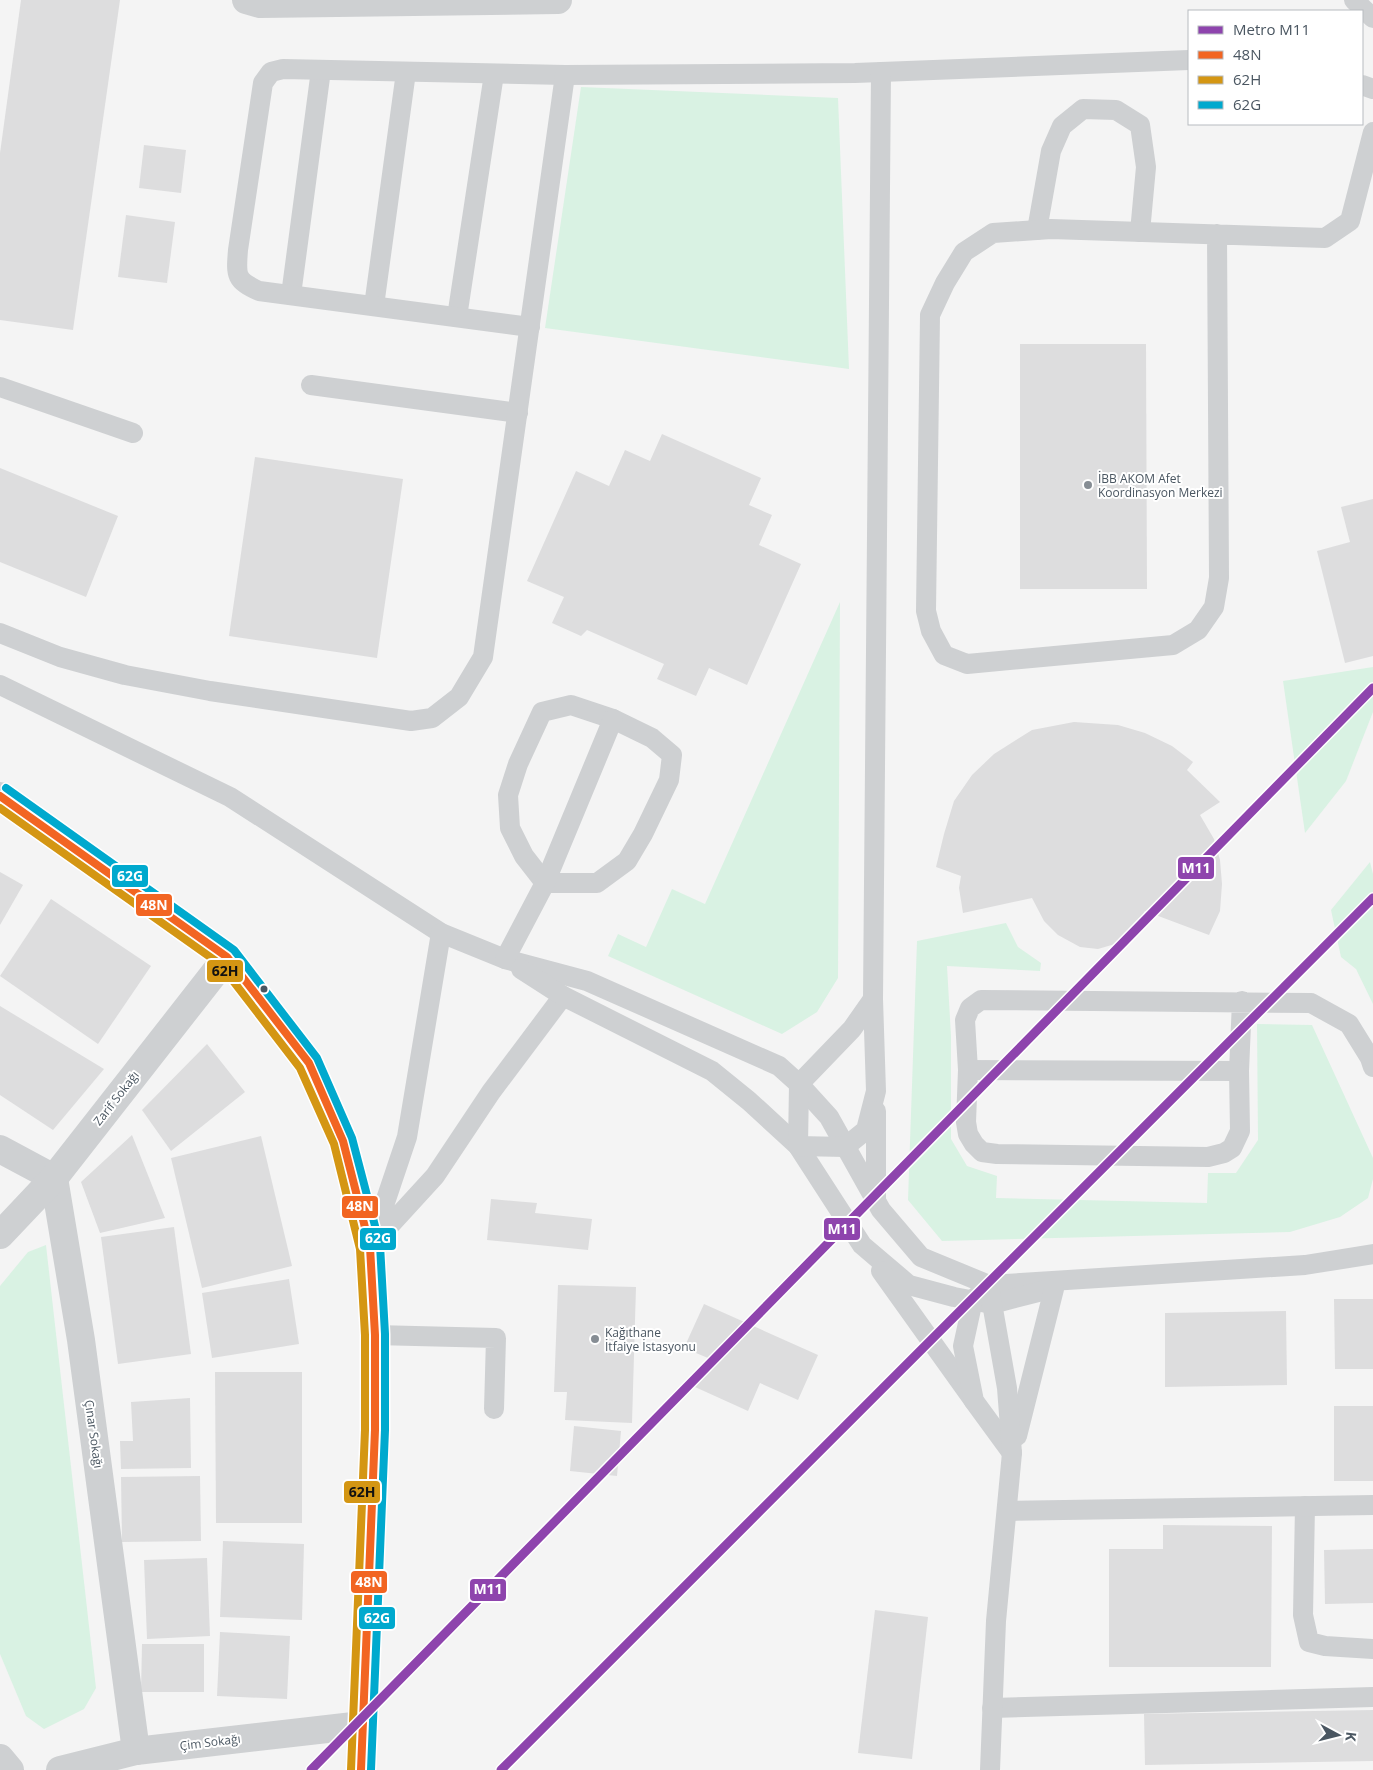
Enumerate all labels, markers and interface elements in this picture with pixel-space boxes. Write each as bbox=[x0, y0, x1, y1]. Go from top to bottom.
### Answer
legend bbox=[1188, 10, 1363, 125]
text: Metro M11 bbox=[1233, 19, 1310, 39]
text: 48N bbox=[1233, 44, 1261, 64]
text: 62H bbox=[1233, 69, 1261, 89]
text: 62G bbox=[1233, 94, 1261, 114]
place label: İBB AKOM Afet Koordinasyon Merkezi bbox=[1098, 470, 1223, 501]
marker: İBB AKOM Afet Koordinasyon Merkezi bbox=[1082, 479, 1094, 491]
line badge: M11 bbox=[1177, 856, 1215, 880]
text: M11 bbox=[1181, 858, 1211, 877]
line badge: 62G bbox=[111, 864, 149, 888]
text: 62G bbox=[117, 866, 143, 885]
line badge: 48N bbox=[135, 893, 173, 917]
text: 48N bbox=[140, 895, 168, 914]
line badge: 62H bbox=[206, 959, 244, 983]
text: 62H bbox=[212, 961, 238, 980]
unlabelled marker bbox=[259, 984, 269, 994]
street label: Zarif Sokağı bbox=[89, 1067, 143, 1129]
line badge: 48N bbox=[341, 1195, 379, 1219]
text: 48N bbox=[346, 1196, 374, 1215]
line badge: M11 bbox=[823, 1217, 861, 1241]
text: M11 bbox=[827, 1219, 857, 1238]
line badge: 62G bbox=[359, 1227, 397, 1251]
text: 62G bbox=[365, 1228, 391, 1247]
place label: Kağıthane İtfaiye İstasyonu bbox=[605, 1324, 696, 1355]
marker: Kağıthane İtfaiye İstasyonu bbox=[589, 1333, 601, 1345]
street label: Çınar Sokağı bbox=[81, 1399, 107, 1469]
line badge: 62H bbox=[343, 1480, 381, 1504]
text: 62H bbox=[349, 1482, 375, 1501]
line badge: 48N bbox=[350, 1570, 388, 1594]
text: 48N bbox=[355, 1572, 383, 1591]
line badge: M11 bbox=[469, 1578, 507, 1602]
text: M11 bbox=[473, 1579, 503, 1598]
line badge: 62G bbox=[358, 1606, 396, 1630]
text: 62G bbox=[364, 1608, 390, 1627]
north arrow bbox=[1313, 1710, 1363, 1760]
street label: Çim Sokağı bbox=[179, 1730, 241, 1754]
text: K bbox=[1341, 1731, 1361, 1743]

